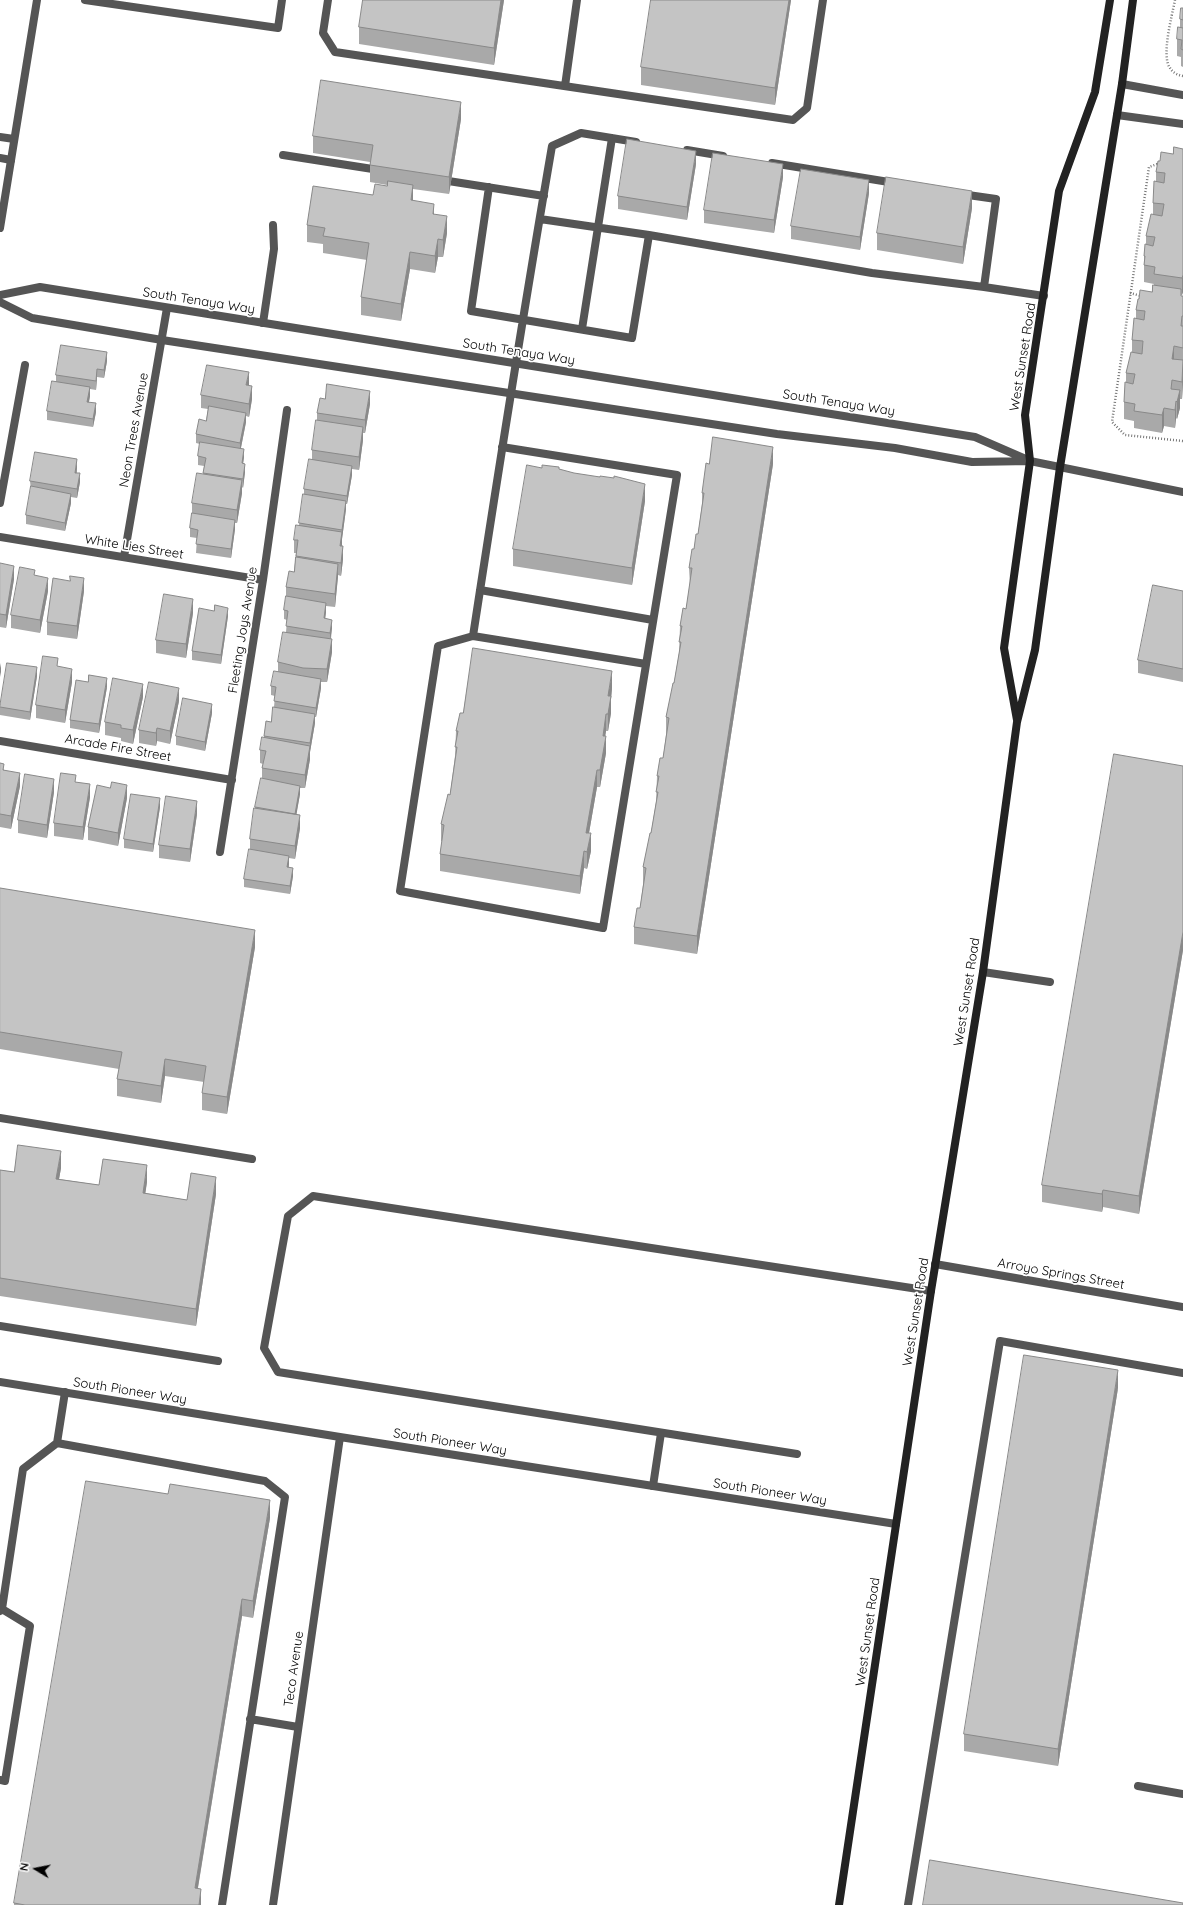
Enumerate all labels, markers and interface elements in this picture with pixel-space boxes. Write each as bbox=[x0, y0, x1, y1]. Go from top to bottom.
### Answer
street label: South Tenaya Way bbox=[142, 284, 256, 318]
street label: West Sunset Road bbox=[1007, 302, 1039, 412]
street label: South Tenaya Way bbox=[462, 335, 576, 369]
street label: Neon Trees Avenue bbox=[116, 371, 152, 489]
street label: South Tenaya Way bbox=[782, 386, 896, 420]
street label: White Lies Street bbox=[83, 531, 185, 563]
street label: Fleeting Joys Avenue bbox=[225, 566, 261, 694]
street label: Arcade Fire Street bbox=[64, 731, 172, 765]
street label: West Sunset Road bbox=[951, 937, 983, 1047]
street label: Arroyo Springs Street bbox=[996, 1255, 1126, 1293]
street label: West Sunset Road bbox=[900, 1257, 932, 1367]
street label: South Pioneer Way bbox=[72, 1374, 188, 1408]
street label: South Pioneer Way bbox=[392, 1425, 508, 1459]
street label: South Pioneer Way bbox=[712, 1475, 828, 1509]
street label: West Sunset Road bbox=[853, 1577, 883, 1687]
street label: Teco Avenue bbox=[281, 1630, 307, 1708]
north arrow bbox=[16, 1849, 56, 1889]
text: N bbox=[17, 1862, 32, 1872]

